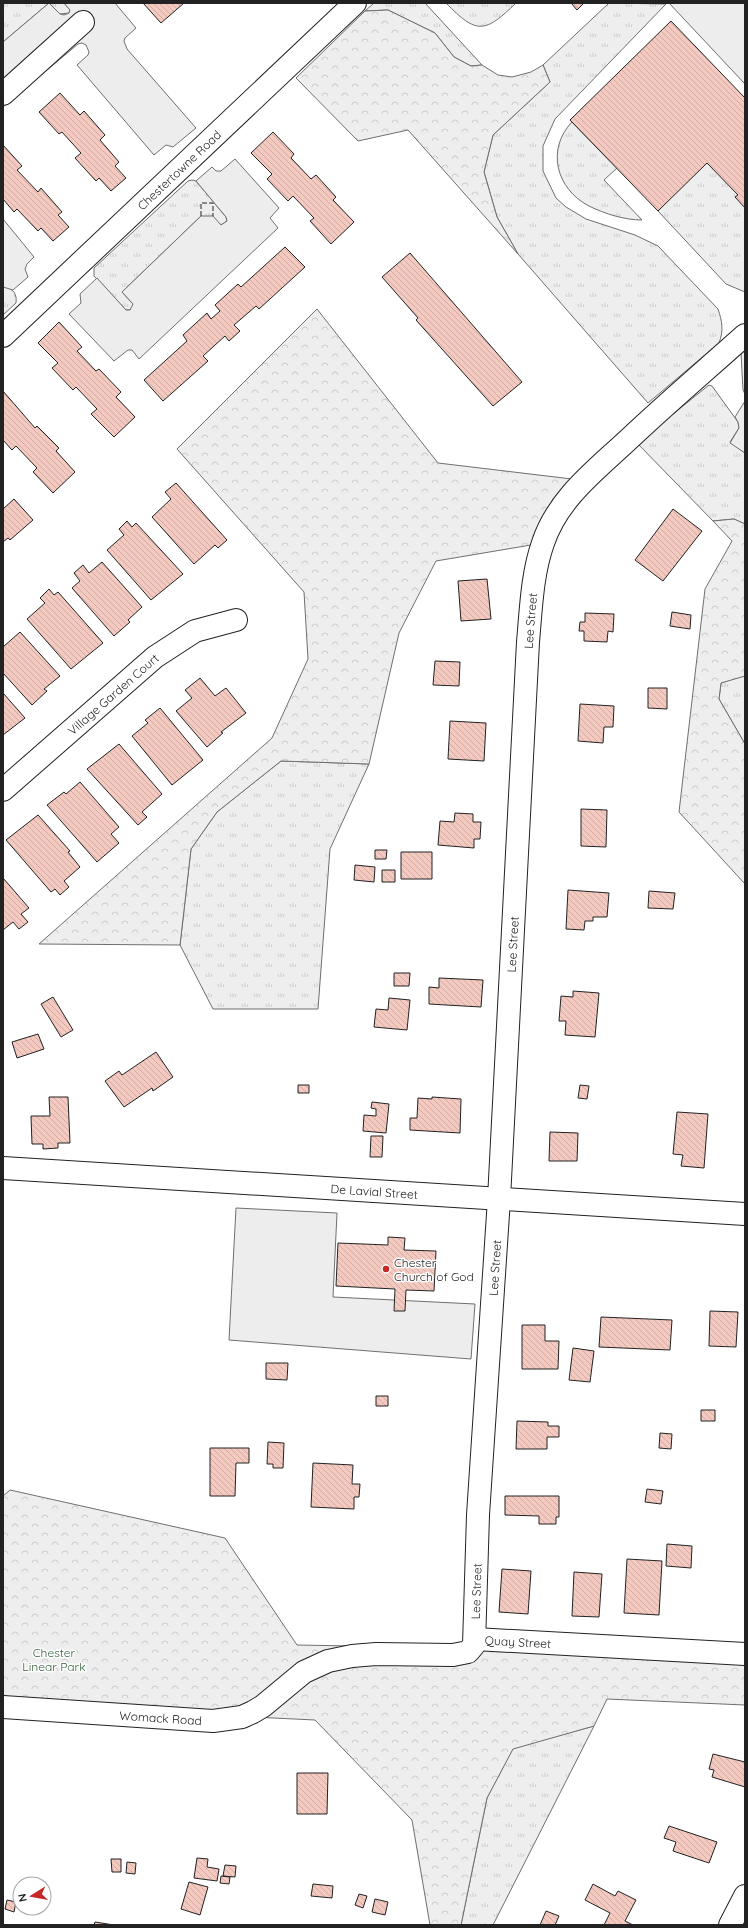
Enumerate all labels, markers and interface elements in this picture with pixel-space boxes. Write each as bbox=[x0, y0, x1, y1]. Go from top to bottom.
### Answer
street label: Chestertowne Road bbox=[134, 127, 224, 213]
street label: Lee Street bbox=[520, 592, 540, 649]
street label: Village Garden Court bbox=[64, 650, 161, 738]
street label: Lee Street bbox=[503, 916, 521, 973]
street label: De Lavial Street bbox=[330, 1181, 418, 1201]
street label: Lee Street bbox=[485, 1239, 504, 1296]
place label: Chester Church of God bbox=[394, 1255, 474, 1284]
marker: Chester Church of God bbox=[381, 1264, 391, 1274]
street label: Lee Street bbox=[467, 1563, 484, 1620]
street label: Quay Street bbox=[484, 1632, 551, 1651]
park label: Chester Linear Park bbox=[22, 1645, 86, 1674]
street label: Womack Road bbox=[119, 1707, 202, 1728]
north arrow bbox=[12, 1876, 52, 1916]
text: N bbox=[15, 1893, 30, 1903]

